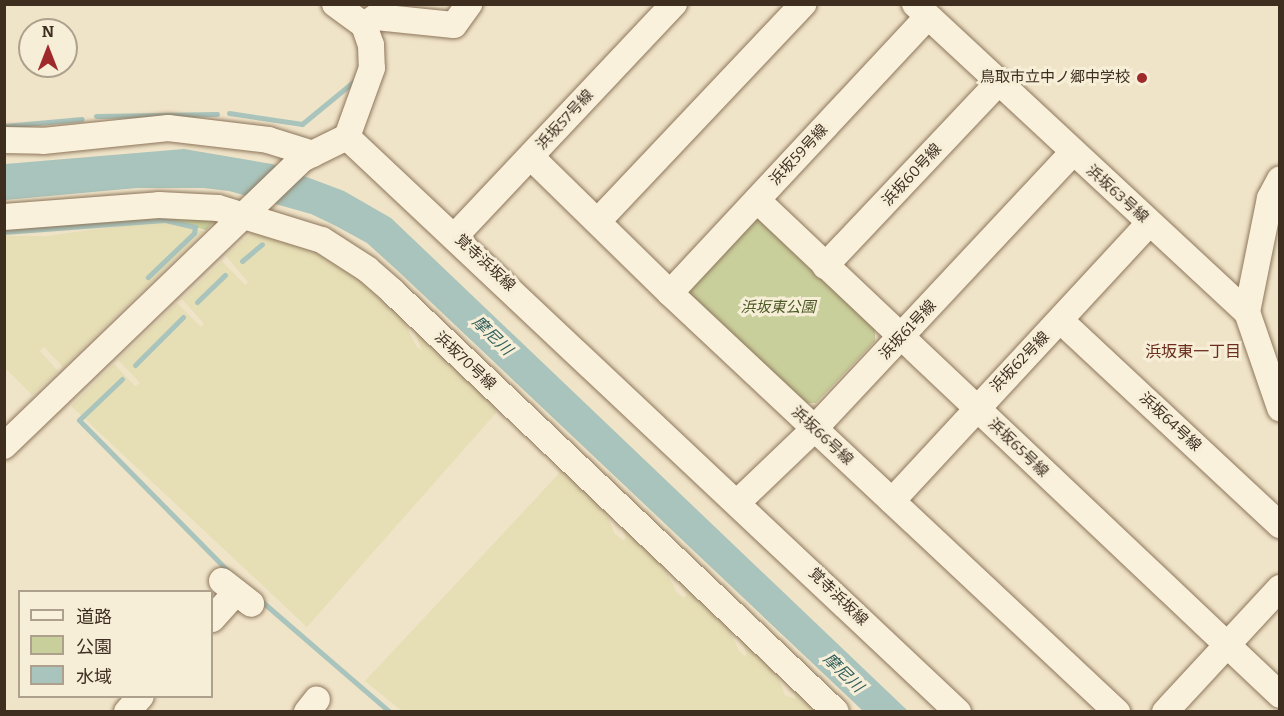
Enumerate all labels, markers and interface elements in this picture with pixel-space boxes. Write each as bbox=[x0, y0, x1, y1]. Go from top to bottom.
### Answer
north arrow bbox=[18, 18, 78, 78]
text: N bbox=[42, 22, 54, 41]
place label: 鳥取市立中ノ郷中学校 bbox=[980, 69, 1130, 87]
marker: 鳥取市立中ノ郷中学校 bbox=[1135, 71, 1149, 85]
street label: 浜坂57号線 bbox=[533, 86, 597, 154]
street label: 浜坂59号線 bbox=[766, 121, 832, 189]
street label: 浜坂60号線 bbox=[879, 140, 945, 210]
street label: 浜坂63号線 bbox=[1082, 161, 1152, 227]
street label: 覚寺浜坂線 bbox=[451, 231, 519, 295]
street label: 浜坂61号線 bbox=[876, 297, 940, 363]
park label: 浜坂東公園 bbox=[741, 299, 815, 317]
water label: 摩尼川 bbox=[468, 312, 516, 360]
street label: 浜坂70号線 bbox=[431, 328, 499, 394]
street label: 浜坂62号線 bbox=[987, 328, 1053, 396]
district label: 浜坂東一丁目 bbox=[1145, 342, 1241, 362]
street label: 浜坂64号線 bbox=[1135, 389, 1205, 455]
street label: 浜坂66号線 bbox=[787, 403, 857, 469]
street label: 浜坂65号線 bbox=[984, 415, 1052, 481]
street label: 覚寺浜坂線 bbox=[805, 564, 871, 630]
legend bbox=[18, 590, 213, 698]
text: 道路 bbox=[76, 606, 112, 628]
text: 公園 bbox=[76, 636, 112, 658]
water label: 摩尼川 bbox=[819, 649, 867, 697]
text: 水域 bbox=[76, 666, 112, 688]

